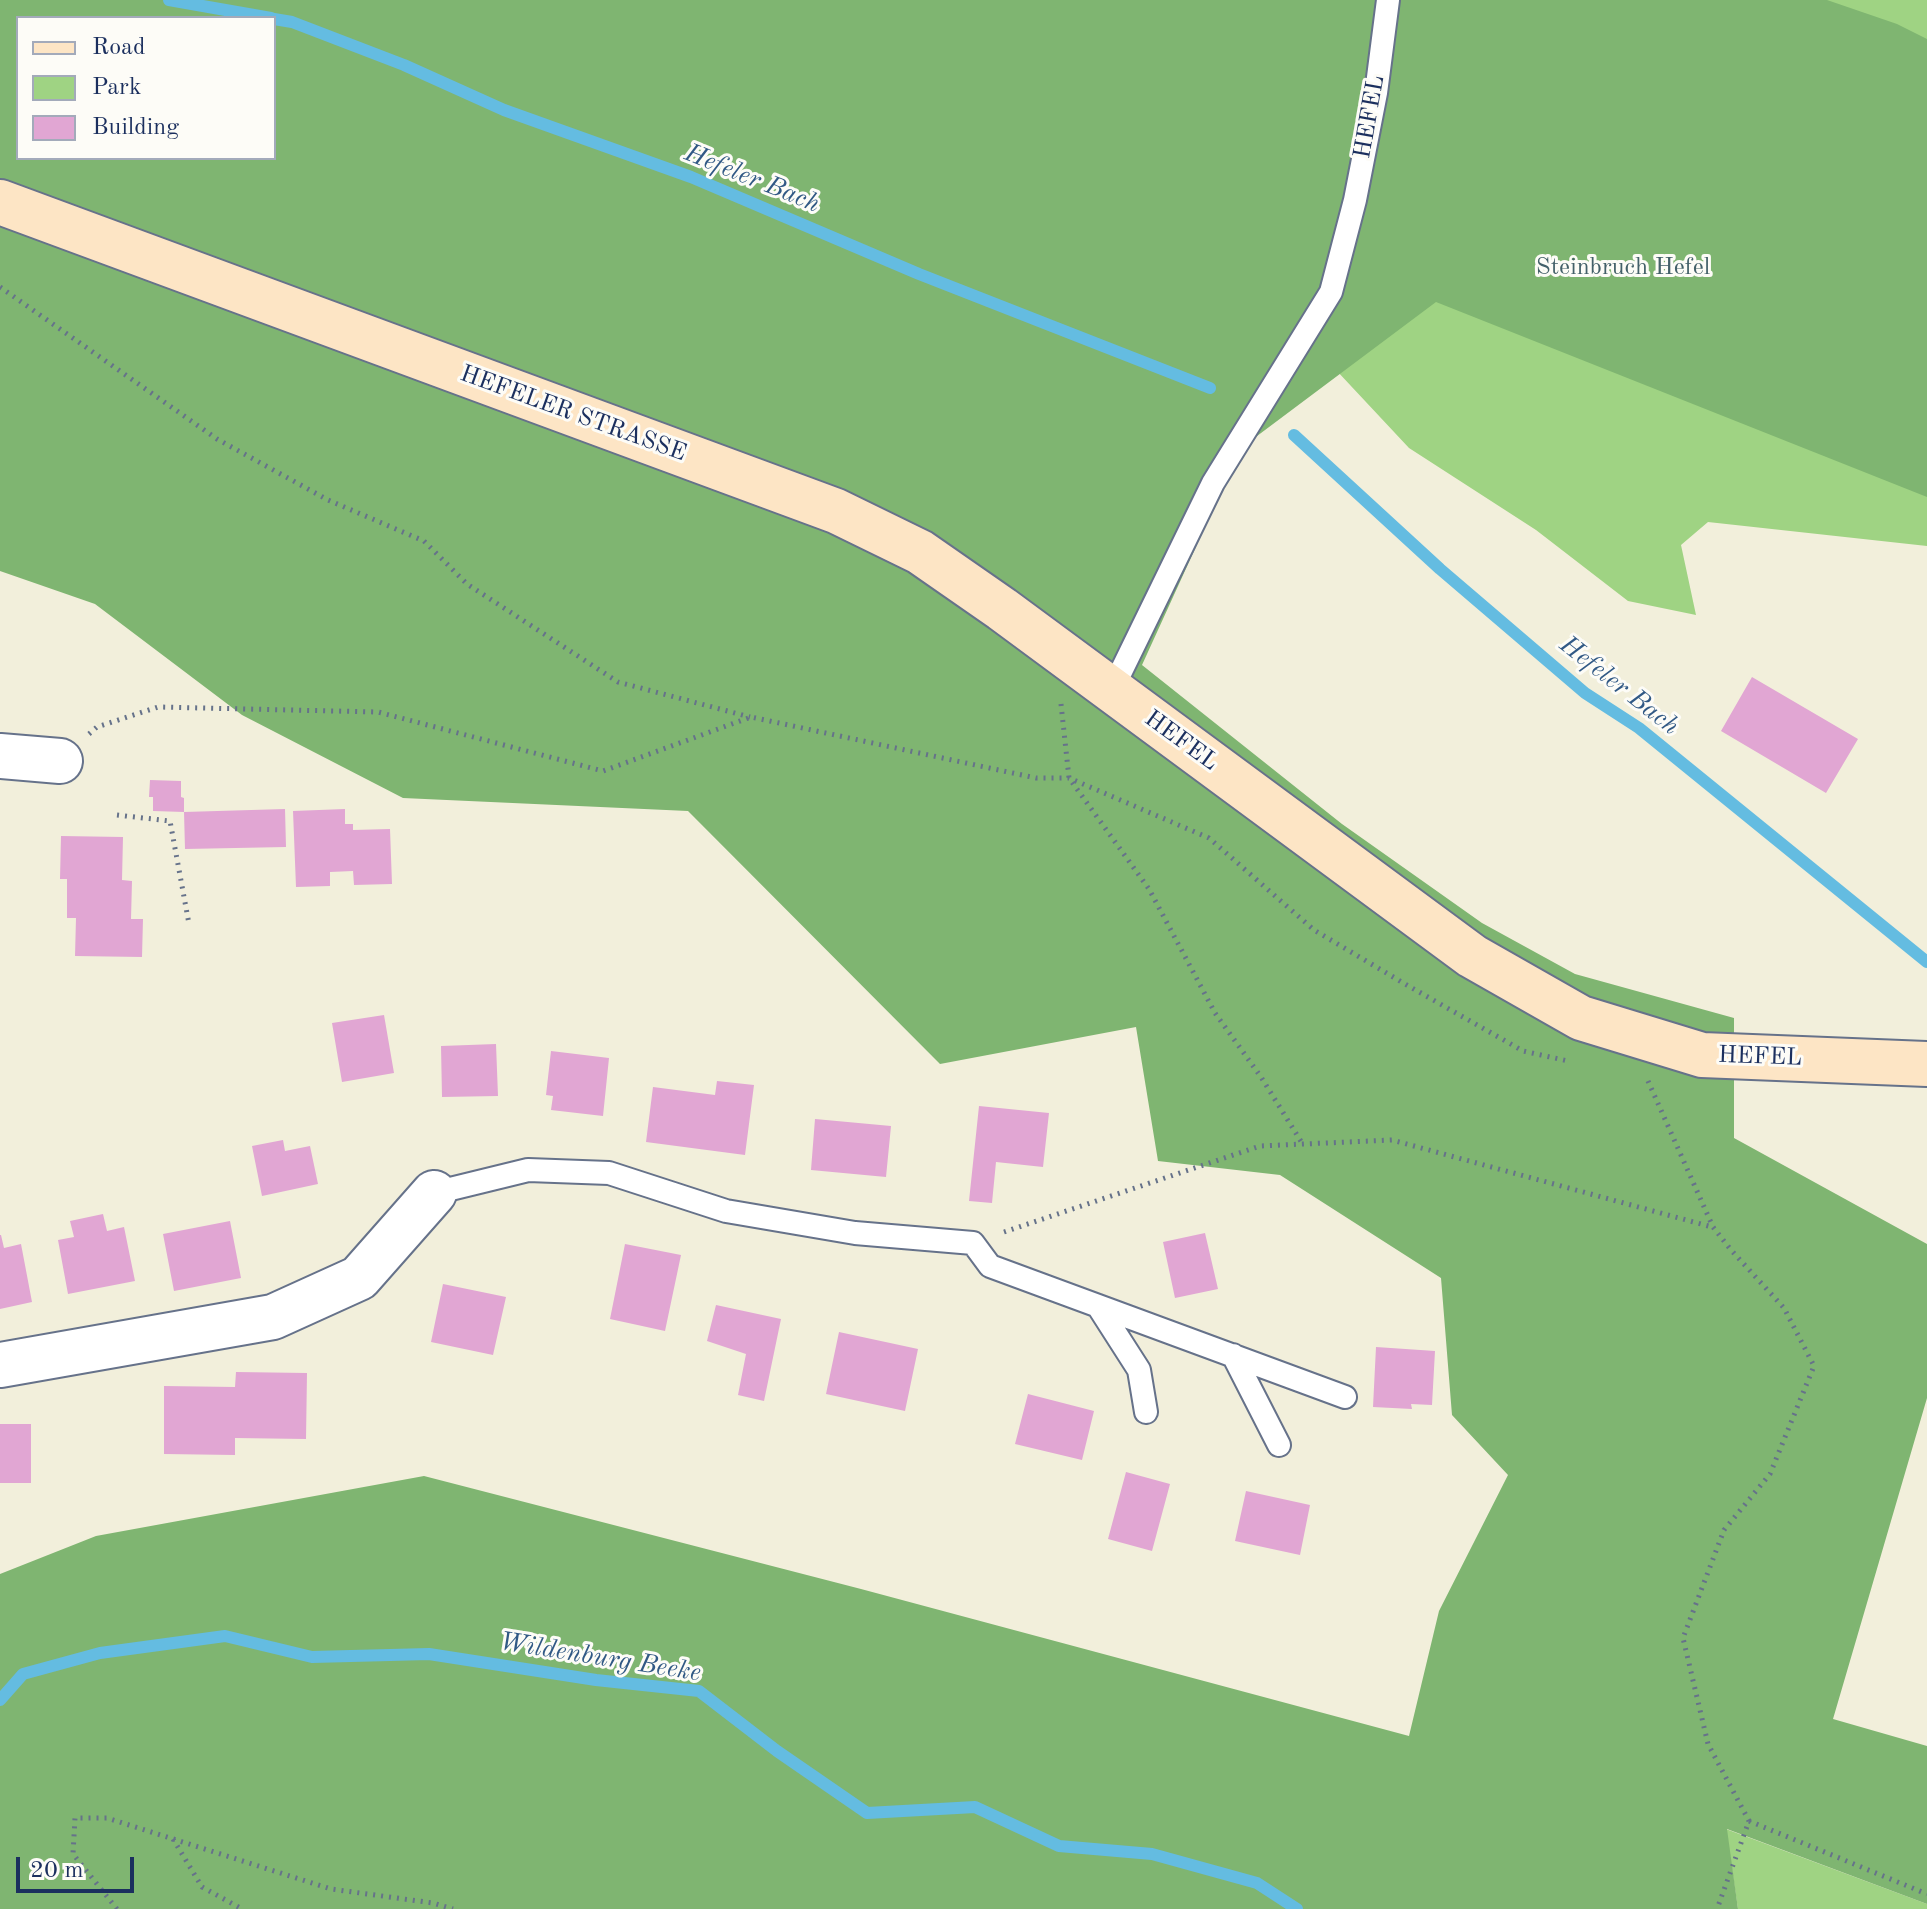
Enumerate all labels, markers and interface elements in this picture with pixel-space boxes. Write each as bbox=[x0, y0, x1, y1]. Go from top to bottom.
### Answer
legend bbox=[16, 16, 276, 160]
text: Road bbox=[92, 36, 145, 60]
street label: HEFEL bbox=[1348, 73, 1392, 161]
text: Park bbox=[92, 76, 141, 100]
text: Building bbox=[92, 116, 179, 140]
water label: Hefeler Bach bbox=[680, 138, 824, 220]
park label: Steinbruch Hefel bbox=[1536, 254, 1710, 282]
street label: HEFELER STRASSE bbox=[456, 360, 690, 468]
water label: Hefeler Bach bbox=[1553, 630, 1685, 742]
street label: HEFEL bbox=[1138, 705, 1224, 777]
street label: HEFEL bbox=[1717, 1041, 1803, 1073]
water label: Wildenburg Beeke bbox=[497, 1627, 703, 1689]
scale bar bbox=[20, 1841, 138, 1891]
text: 20 m bbox=[30, 1859, 84, 1883]

